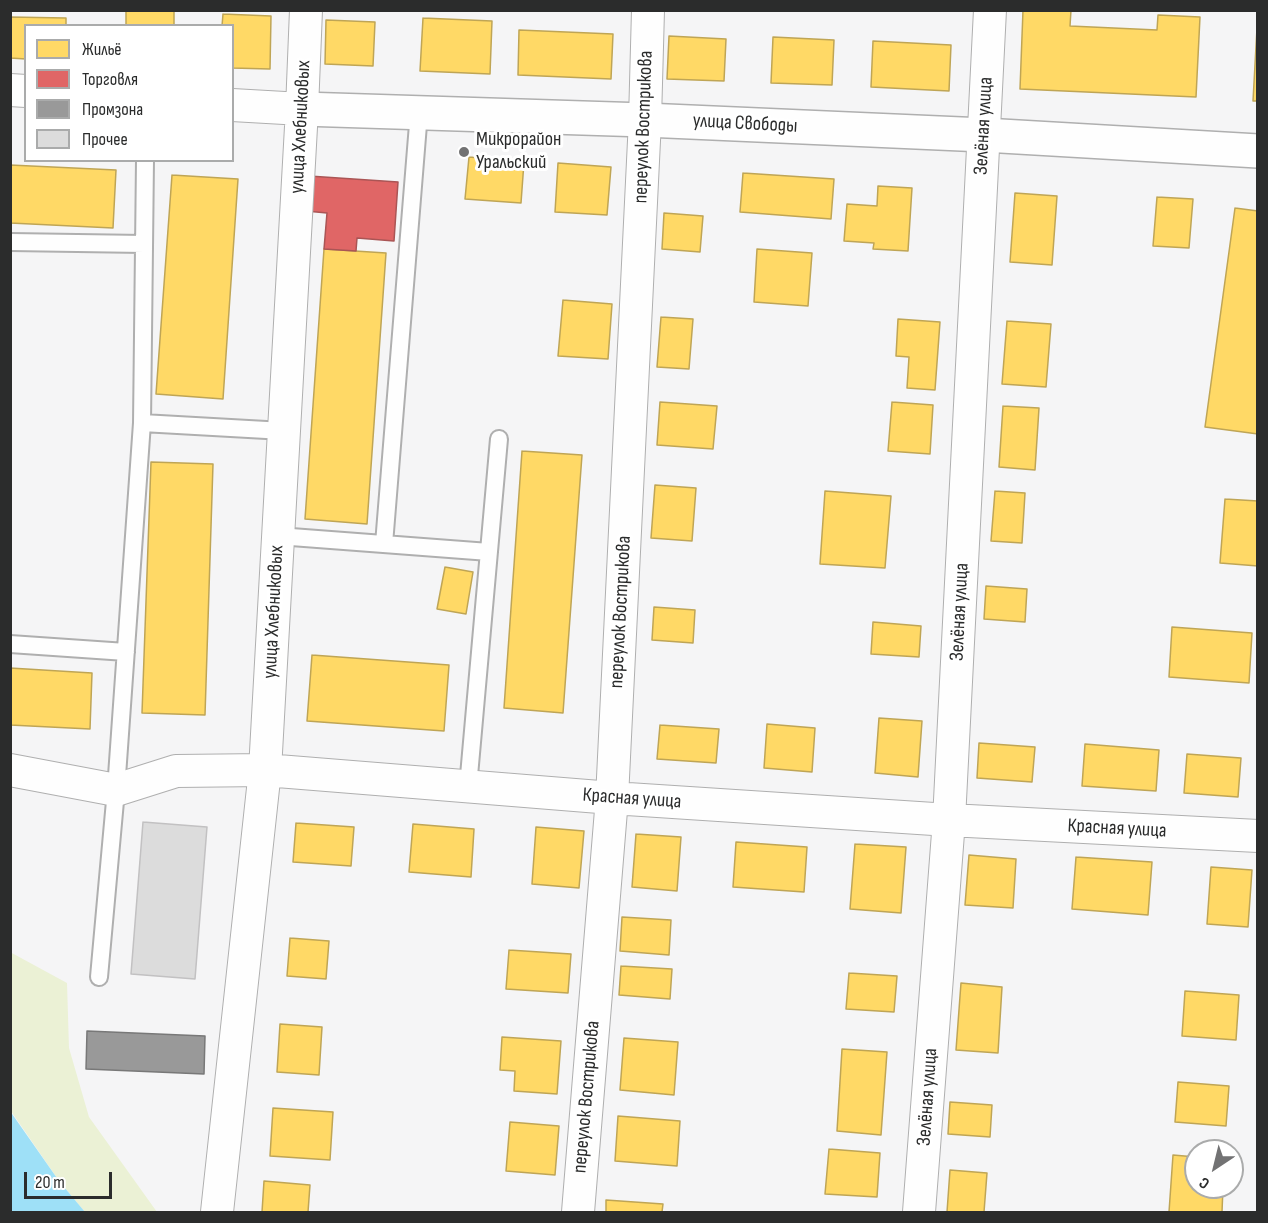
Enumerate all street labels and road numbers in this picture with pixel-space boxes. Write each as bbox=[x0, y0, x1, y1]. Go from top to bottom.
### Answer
street label: переулок Вострикова bbox=[629, 50, 659, 204]
street label: улица Хлебниковых bbox=[286, 60, 316, 194]
street label: Зелёная улица bbox=[969, 76, 999, 176]
street label: улица Свободы bbox=[692, 109, 798, 139]
street label: переулок Вострикова bbox=[605, 535, 637, 689]
street label: улица Хлебниковых bbox=[259, 545, 289, 679]
street label: Зелёная улица bbox=[945, 562, 975, 662]
street label: Красная улица bbox=[582, 784, 682, 814]
street label: Красная улица bbox=[1067, 814, 1167, 844]
street label: переулок Вострикова bbox=[568, 1020, 606, 1174]
street label: Зелёная улица bbox=[913, 1047, 943, 1147]

